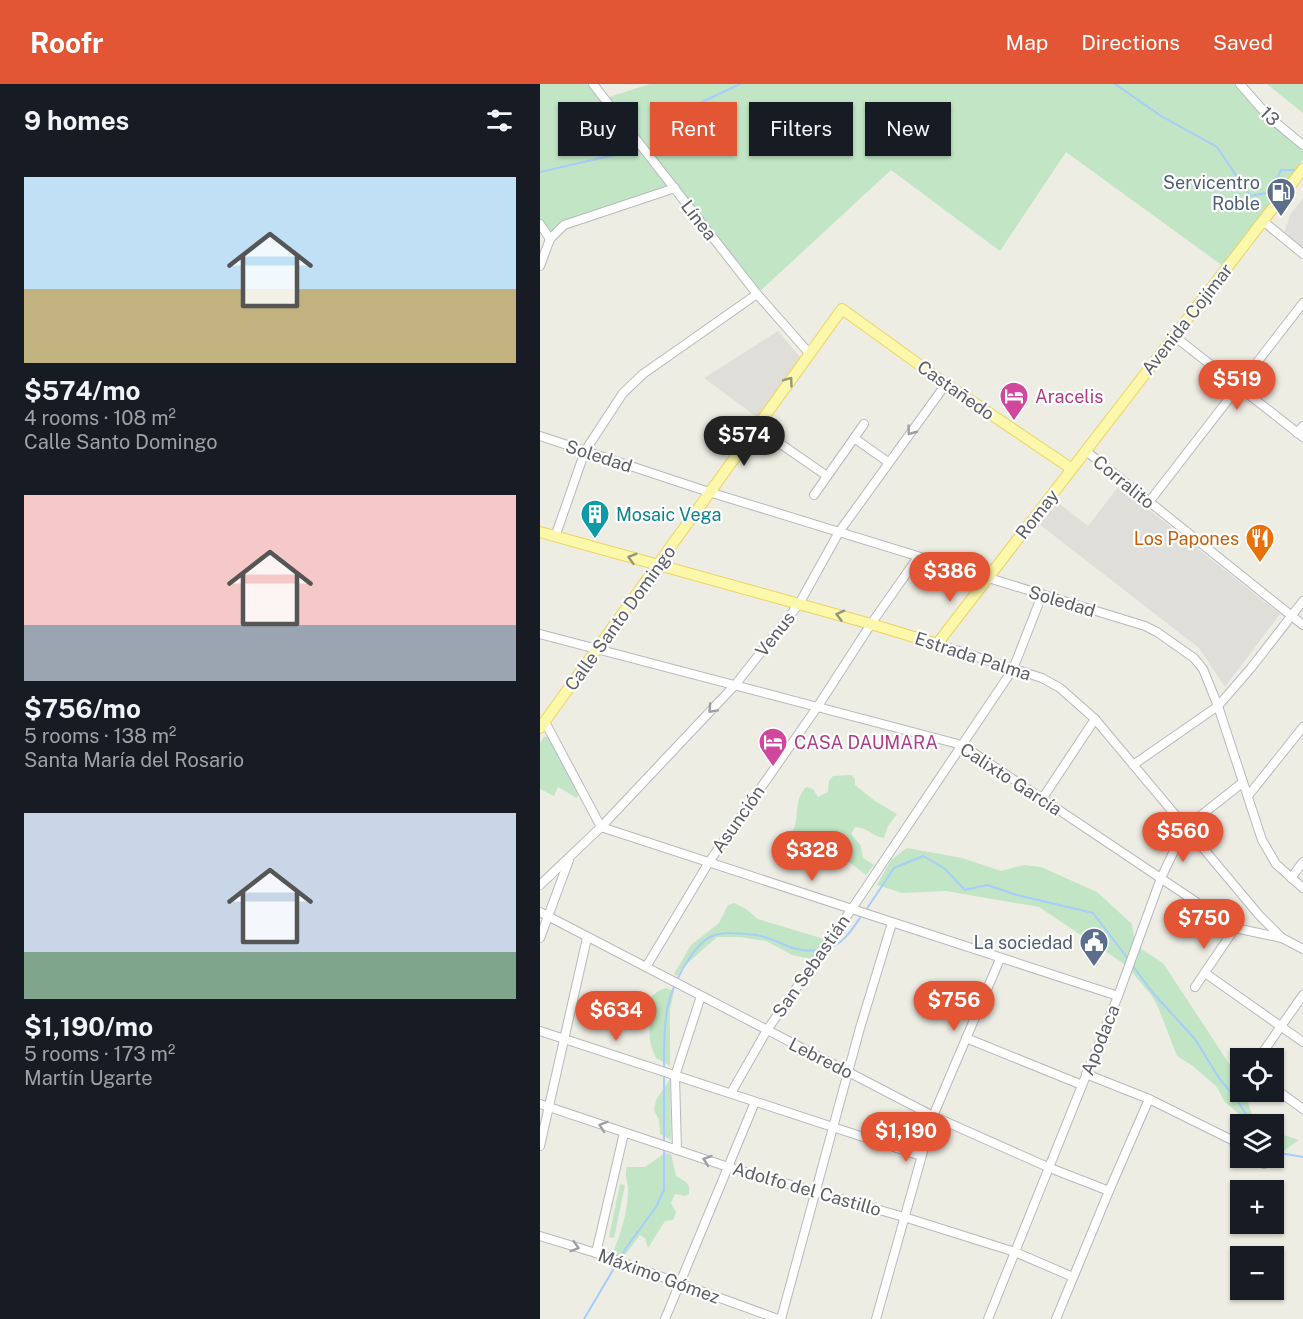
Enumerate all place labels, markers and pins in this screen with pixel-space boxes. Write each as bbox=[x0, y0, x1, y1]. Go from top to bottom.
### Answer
place label: Servicentro Roble bbox=[1163, 172, 1260, 214]
fuel station icon: Servicentro Roble bbox=[1265, 176, 1297, 218]
pin: $519 bbox=[1201, 360, 1273, 411]
hotel icon: Aracelis bbox=[998, 380, 1030, 422]
place label: Aracelis bbox=[1035, 386, 1103, 407]
pin: $574 bbox=[708, 416, 780, 467]
building icon: Mosaic Vega bbox=[579, 498, 611, 540]
place label: Mosaic Vega bbox=[616, 504, 721, 525]
restaurant icon: Los Papones bbox=[1244, 522, 1276, 564]
place label: Los Papones bbox=[1134, 528, 1239, 549]
pin: $386 bbox=[914, 552, 986, 603]
hotel icon: CASA DAUMARA bbox=[757, 726, 789, 768]
place label: CASA DAUMARA bbox=[794, 732, 938, 753]
pin: $560 bbox=[1147, 812, 1219, 863]
pin: $328 bbox=[776, 831, 848, 882]
pin: $750 bbox=[1168, 899, 1240, 950]
public building icon: La sociedad bbox=[1078, 926, 1110, 968]
place label: La sociedad bbox=[974, 932, 1073, 953]
pin: $756 bbox=[918, 981, 990, 1032]
pin: $634 bbox=[580, 991, 652, 1042]
pin: $1,190 bbox=[857, 1112, 955, 1163]

